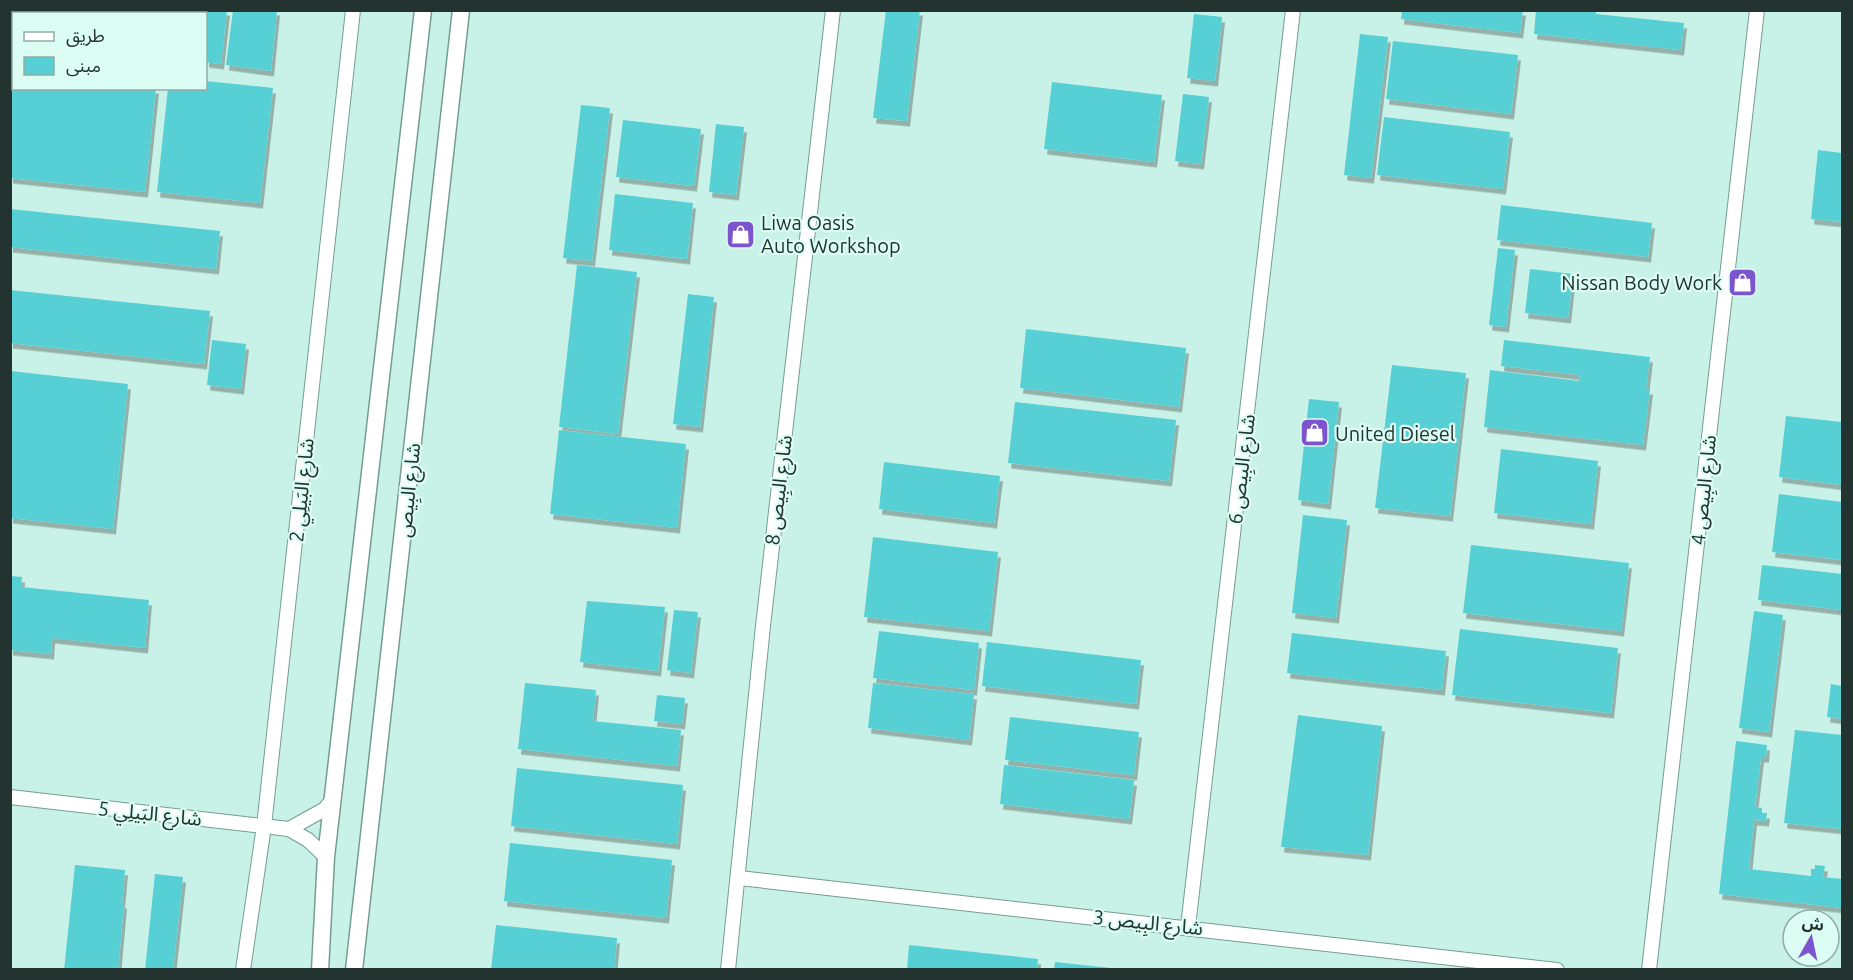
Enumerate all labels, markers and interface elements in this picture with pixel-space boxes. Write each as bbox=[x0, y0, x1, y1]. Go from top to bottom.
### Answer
legend bbox=[12, 12, 207, 90]
text: طريق bbox=[66, 25, 105, 47]
text: مبنى bbox=[66, 55, 101, 77]
place label: Liwa Oasis Auto Workshop bbox=[761, 211, 901, 257]
shop icon: Liwa Oasis Auto Workshop bbox=[724, 218, 756, 250]
shop icon: Nissan Body Work bbox=[1727, 266, 1759, 298]
place label: Nissan Body Work bbox=[1561, 271, 1722, 294]
street label: شارع البِيص 6 bbox=[1223, 413, 1263, 526]
shop icon: United Diesel bbox=[1298, 417, 1330, 449]
place label: United Diesel bbox=[1335, 422, 1455, 445]
street label: شارع البِيص 8 bbox=[760, 434, 800, 547]
street label: شارع البِيص 4 bbox=[1686, 434, 1724, 547]
street label: شارع البَيلِي 2 bbox=[284, 437, 323, 544]
street label: شارع البِيص bbox=[392, 442, 428, 539]
street label: شارع البَيلِي 5 bbox=[96, 796, 203, 835]
street label: شارع البِيص 3 bbox=[1091, 905, 1204, 943]
north arrow bbox=[1781, 908, 1841, 968]
text: ش bbox=[1801, 913, 1826, 935]

